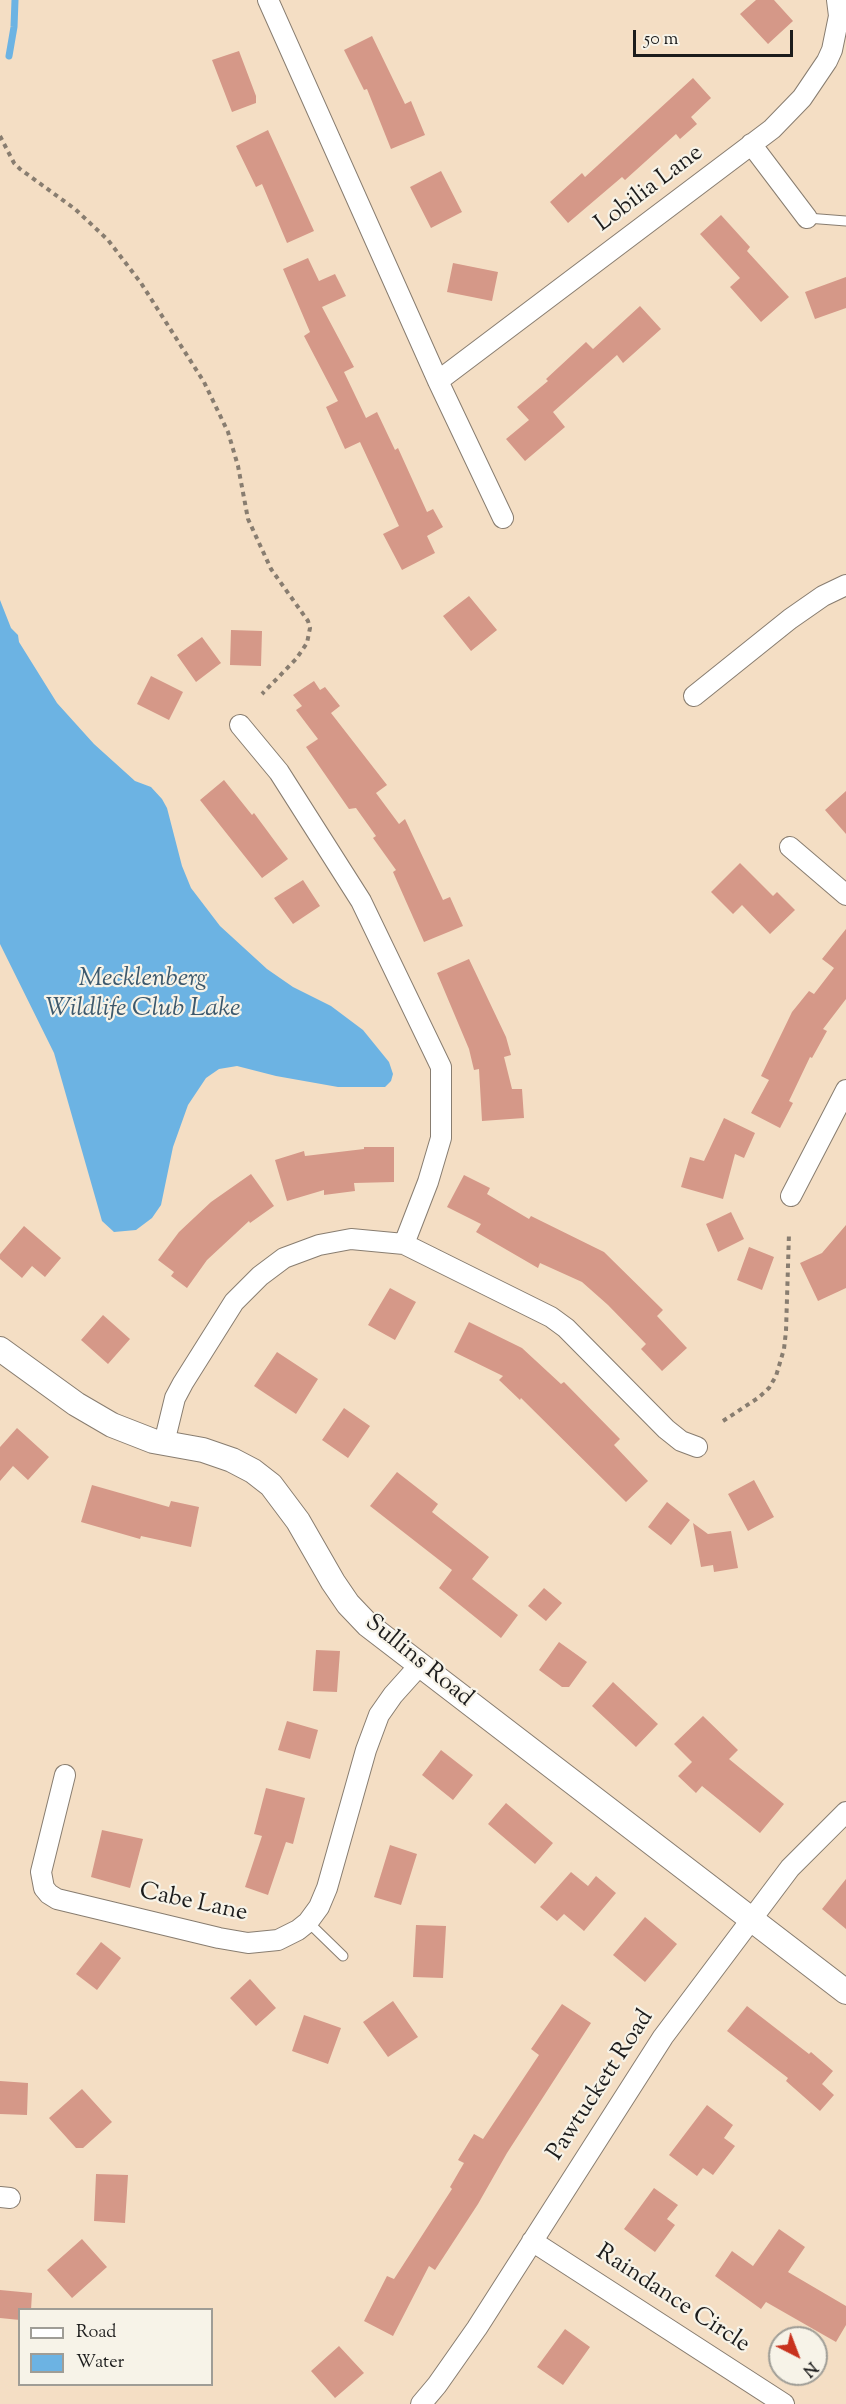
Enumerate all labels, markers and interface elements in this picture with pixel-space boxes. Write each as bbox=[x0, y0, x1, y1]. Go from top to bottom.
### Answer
scale bar bbox=[636, 18, 796, 56]
text: 50 m bbox=[644, 27, 678, 53]
street label: Lobilia Lane bbox=[590, 140, 710, 240]
water label: Mecklenberg Wildlife Club Lake bbox=[46, 965, 240, 1026]
street label: Sullins Road bbox=[358, 1610, 478, 1714]
street label: Cabe Lane bbox=[136, 1878, 250, 1930]
street label: Pawtuckett Road bbox=[543, 2005, 661, 2167]
street label: Raindance Circle bbox=[590, 2239, 754, 2361]
legend bbox=[18, 2308, 213, 2386]
text: Road bbox=[76, 2320, 116, 2346]
north arrow bbox=[768, 2326, 828, 2386]
text: Water bbox=[76, 2350, 124, 2376]
text: N bbox=[797, 2355, 821, 2381]

